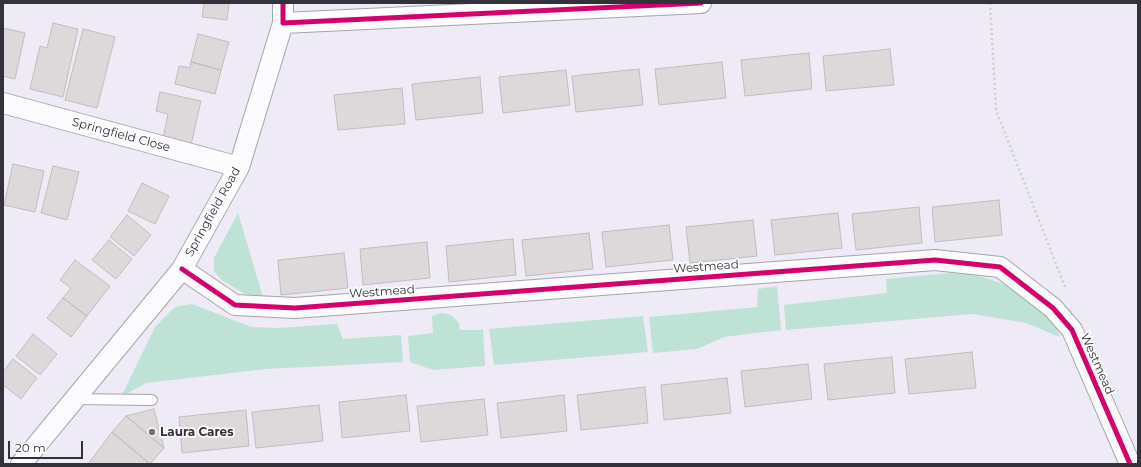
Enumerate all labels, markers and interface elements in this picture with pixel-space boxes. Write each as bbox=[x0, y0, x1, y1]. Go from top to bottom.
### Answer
street label: Springfield Close bbox=[70, 115, 172, 155]
street label: Springfield Road bbox=[182, 165, 244, 259]
street label: Westmead bbox=[673, 258, 739, 276]
street label: Westmead bbox=[349, 283, 415, 301]
street label: Westmead bbox=[1077, 331, 1117, 397]
place label: Laura Cares bbox=[160, 425, 234, 439]
marker: Laura Cares bbox=[147, 427, 157, 437]
scale bar bbox=[10, 433, 85, 459]
text: 20 m bbox=[15, 440, 46, 455]

